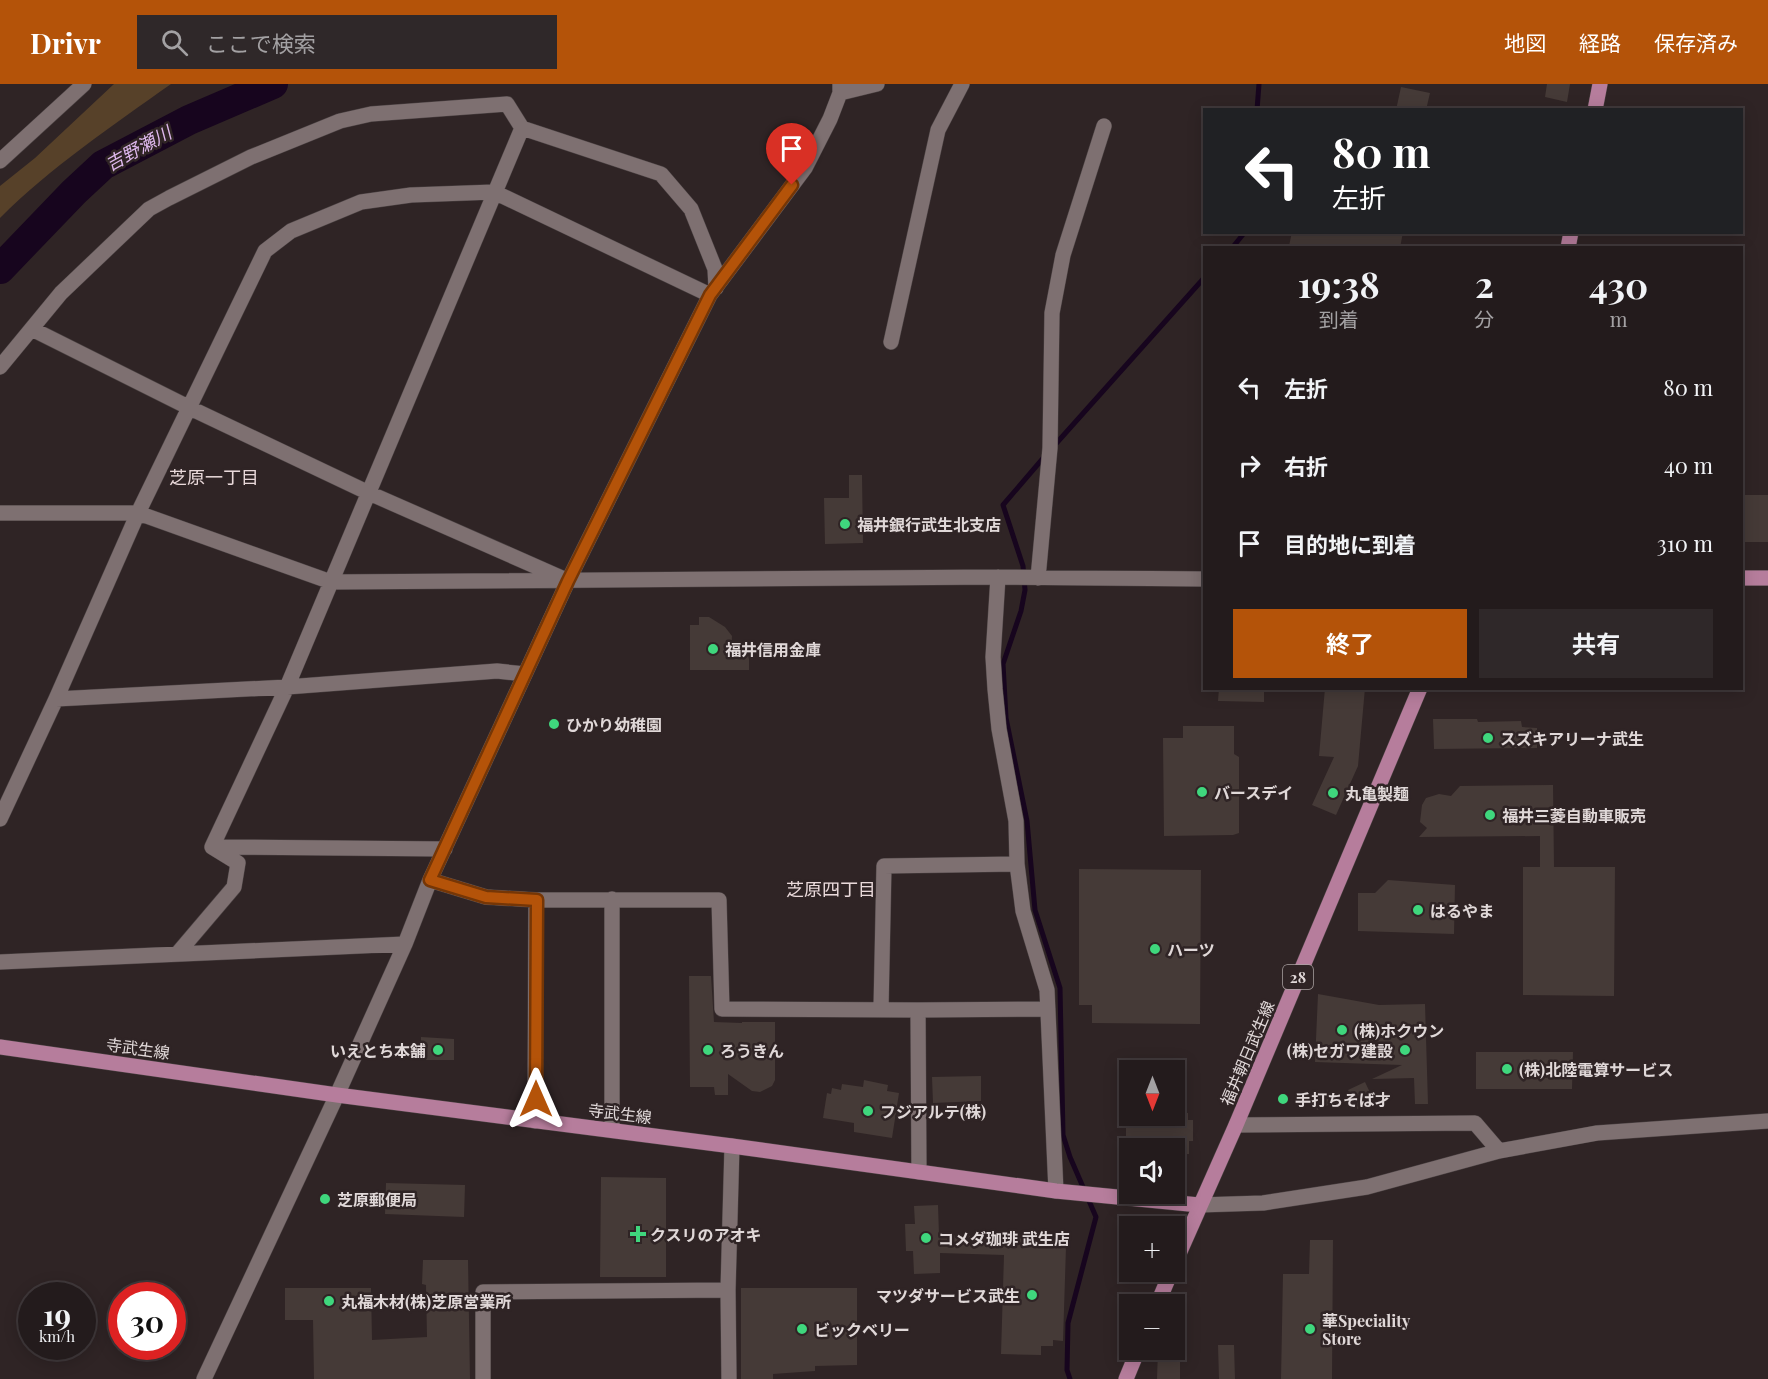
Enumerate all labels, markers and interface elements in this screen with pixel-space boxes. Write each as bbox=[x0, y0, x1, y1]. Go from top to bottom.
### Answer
search box bbox=[137, 15, 557, 69]
text: Drivr bbox=[30, 24, 101, 61]
icon: search bbox=[158, 26, 191, 59]
text: ここで検索 bbox=[206, 28, 316, 58]
text: 地図 bbox=[1504, 28, 1546, 56]
text: 経路 bbox=[1579, 28, 1621, 56]
text: 保存済み bbox=[1654, 28, 1738, 56]
water label: 吉野瀬川 bbox=[101, 119, 177, 176]
pin bbox=[766, 123, 817, 185]
text: 80 m bbox=[1332, 123, 1430, 179]
icon: arrive bbox=[775, 132, 808, 165]
icon: left bbox=[1233, 132, 1311, 210]
text: 左折 bbox=[1332, 179, 1386, 215]
text: 19:38 bbox=[1298, 259, 1380, 307]
text: 2 bbox=[1475, 259, 1494, 307]
text: 430 bbox=[1589, 260, 1648, 308]
text: 到着 bbox=[1319, 305, 1359, 332]
text: 分 bbox=[1474, 305, 1494, 332]
text: m bbox=[1610, 305, 1628, 332]
icon: left bbox=[1233, 371, 1266, 404]
text: 80 m bbox=[1663, 372, 1713, 402]
text: 左折 bbox=[1284, 373, 1328, 403]
icon: right bbox=[1233, 449, 1266, 482]
text: 40 m bbox=[1664, 450, 1713, 480]
text: 右折 bbox=[1284, 451, 1328, 481]
district label: 芝原一丁目 bbox=[169, 465, 259, 489]
place label: 福井銀行武生北支店 bbox=[857, 514, 1001, 535]
marker: 福井銀行武生北支店 bbox=[838, 517, 852, 531]
icon: arrive bbox=[1233, 527, 1266, 560]
text: 310 m bbox=[1657, 528, 1713, 558]
text: 目的地に到着 bbox=[1284, 529, 1416, 559]
button: 終了 bbox=[1233, 609, 1467, 678]
button: 共有 bbox=[1479, 609, 1713, 678]
place label: 福井信用金庫 bbox=[725, 639, 821, 660]
marker: 福井信用金庫 bbox=[706, 642, 720, 656]
place label: ひかり幼稚園 bbox=[566, 714, 662, 735]
marker: ひかり幼稚園 bbox=[547, 717, 561, 731]
place label: スズキアリーナ武生 bbox=[1500, 728, 1644, 749]
marker: スズキアリーナ武生 bbox=[1481, 731, 1495, 745]
place label: バースデイ bbox=[1214, 782, 1293, 803]
place label: 丸亀製麺 bbox=[1345, 783, 1409, 804]
marker: バースデイ bbox=[1195, 785, 1209, 799]
marker: 丸亀製麺 bbox=[1326, 786, 1340, 800]
place label: 福井三菱自動車販売 bbox=[1502, 805, 1646, 826]
marker: 福井三菱自動車販売 bbox=[1483, 808, 1497, 822]
district label: 芝原四丁目 bbox=[786, 877, 876, 901]
place label: はるやま bbox=[1430, 900, 1494, 921]
marker: はるやま bbox=[1411, 903, 1425, 917]
place label: ハーツ bbox=[1167, 939, 1215, 960]
marker: ハーツ bbox=[1148, 942, 1162, 956]
road number: 28 bbox=[1283, 965, 1313, 989]
street label: 福井朝日武生線 bbox=[1215, 997, 1279, 1109]
place label: (株)ホクウン bbox=[1354, 1020, 1444, 1041]
marker: (株)ホクウン bbox=[1335, 1023, 1349, 1037]
street label: 寺武生線 bbox=[105, 1033, 171, 1063]
place label: いえとち本舗 bbox=[330, 1040, 426, 1061]
place label: ろうきん bbox=[720, 1040, 784, 1061]
place label: (株)セガワ建設 bbox=[1287, 1040, 1393, 1061]
marker: いえとち本舗 bbox=[431, 1043, 445, 1057]
marker: ろうきん bbox=[701, 1043, 715, 1057]
marker: (株)セガワ建設 bbox=[1398, 1043, 1412, 1057]
place label: (株)北陸電算サービス bbox=[1519, 1059, 1673, 1080]
north arrow bbox=[1119, 1060, 1185, 1126]
map controls bbox=[1119, 1060, 1185, 1360]
marker: (株)北陸電算サービス bbox=[1500, 1062, 1514, 1076]
position arrow bbox=[504, 1067, 568, 1131]
place label: 手打ちそば才 bbox=[1295, 1089, 1391, 1110]
marker: 手打ちそば才 bbox=[1276, 1092, 1290, 1106]
street label: 寺武生線 bbox=[587, 1099, 653, 1127]
place label: フジアルテ(株) bbox=[880, 1101, 986, 1122]
marker: フジアルテ(株) bbox=[861, 1104, 875, 1118]
button: sound bbox=[1119, 1138, 1185, 1204]
place label: 芝原郵便局 bbox=[337, 1189, 417, 1210]
marker: 芝原郵便局 bbox=[318, 1192, 332, 1206]
button: + bbox=[1119, 1216, 1185, 1282]
place label: クスリのアオキ bbox=[650, 1224, 762, 1245]
marker: クスリのアオキ bbox=[631, 1227, 645, 1241]
place label: コメダ珈琲 武生店 bbox=[938, 1228, 1070, 1249]
marker: コメダ珈琲 武生店 bbox=[919, 1231, 933, 1245]
speed limit sign: 30 bbox=[108, 1282, 186, 1360]
place label: マツダサービス武生 bbox=[876, 1285, 1020, 1306]
marker: マツダサービス武生 bbox=[1025, 1288, 1039, 1302]
place label: 丸福木材(株)芝原営業所 bbox=[341, 1291, 511, 1312]
text: 19 bbox=[43, 1294, 71, 1334]
marker: 丸福木材(株)芝原営業所 bbox=[322, 1294, 336, 1308]
button: − bbox=[1119, 1294, 1185, 1360]
place label: 華Speciality Store bbox=[1322, 1310, 1411, 1349]
place label: ビックベリー bbox=[814, 1319, 910, 1340]
marker: ビックベリー bbox=[795, 1322, 809, 1336]
marker: 華Speciality Store bbox=[1303, 1322, 1317, 1336]
text: km/h bbox=[39, 1326, 75, 1346]

